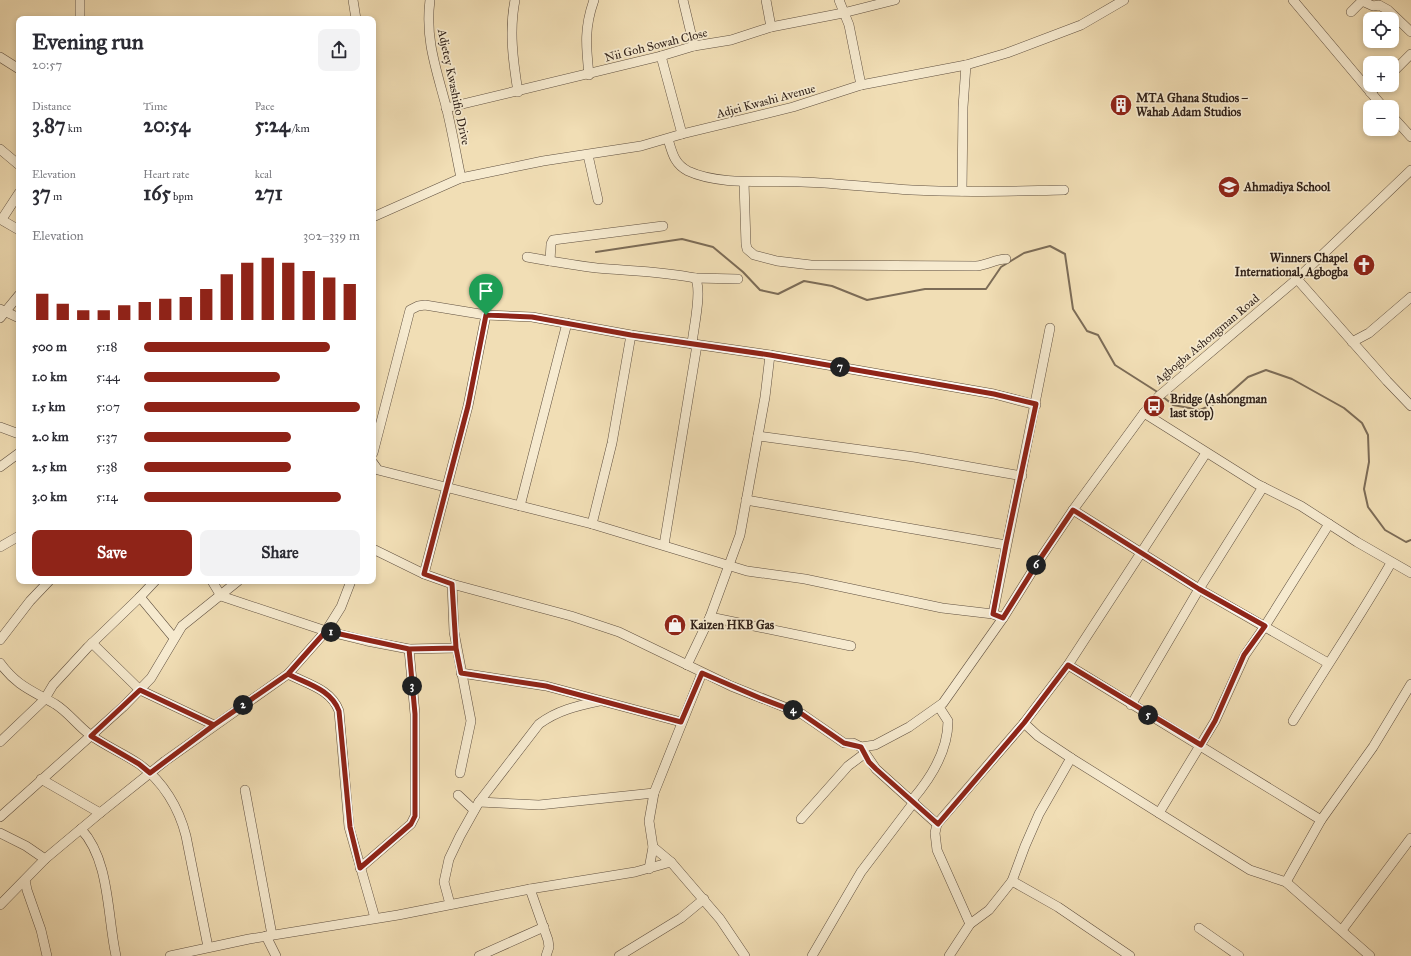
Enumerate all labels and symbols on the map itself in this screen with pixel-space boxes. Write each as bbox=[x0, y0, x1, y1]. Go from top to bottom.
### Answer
street label: Nii Goh Sowah Close bbox=[603, 25, 709, 65]
street label: Adjetey Kwashifio Drive bbox=[435, 27, 473, 146]
street label: Adjei Kwashi Avenue bbox=[714, 81, 817, 121]
place label: MTA Ghana Studios – Wahab Adam Studios bbox=[1136, 91, 1249, 119]
building icon: MTA Ghana Studios – Wahab Adam Studios bbox=[1108, 92, 1134, 118]
school or university icon: Ahmadiya School bbox=[1216, 174, 1242, 200]
place label: Ahmadiya School bbox=[1243, 180, 1331, 195]
place label: Winners Chapel International, Agbogba bbox=[1235, 251, 1349, 280]
church icon: Winners Chapel International, Agbogba bbox=[1351, 252, 1377, 278]
pin bbox=[469, 274, 503, 315]
street label: Agbogba Ashongman Road bbox=[1151, 291, 1263, 388]
pin: 7 bbox=[830, 357, 850, 377]
place label: Bridge (Ashongman last stop) bbox=[1169, 392, 1268, 421]
bus stop icon: Bridge (Ashongman last stop) bbox=[1141, 393, 1167, 419]
pin: 6 bbox=[1026, 555, 1046, 575]
shop icon: Kaizen HKB Gas bbox=[662, 612, 688, 638]
place label: Kaizen HKB Gas bbox=[690, 618, 775, 632]
pin: 1 bbox=[321, 622, 341, 642]
pin: 3 bbox=[402, 676, 422, 696]
pin: 2 bbox=[233, 695, 253, 715]
pin: 4 bbox=[783, 700, 803, 720]
pin: 5 bbox=[1138, 705, 1158, 725]

